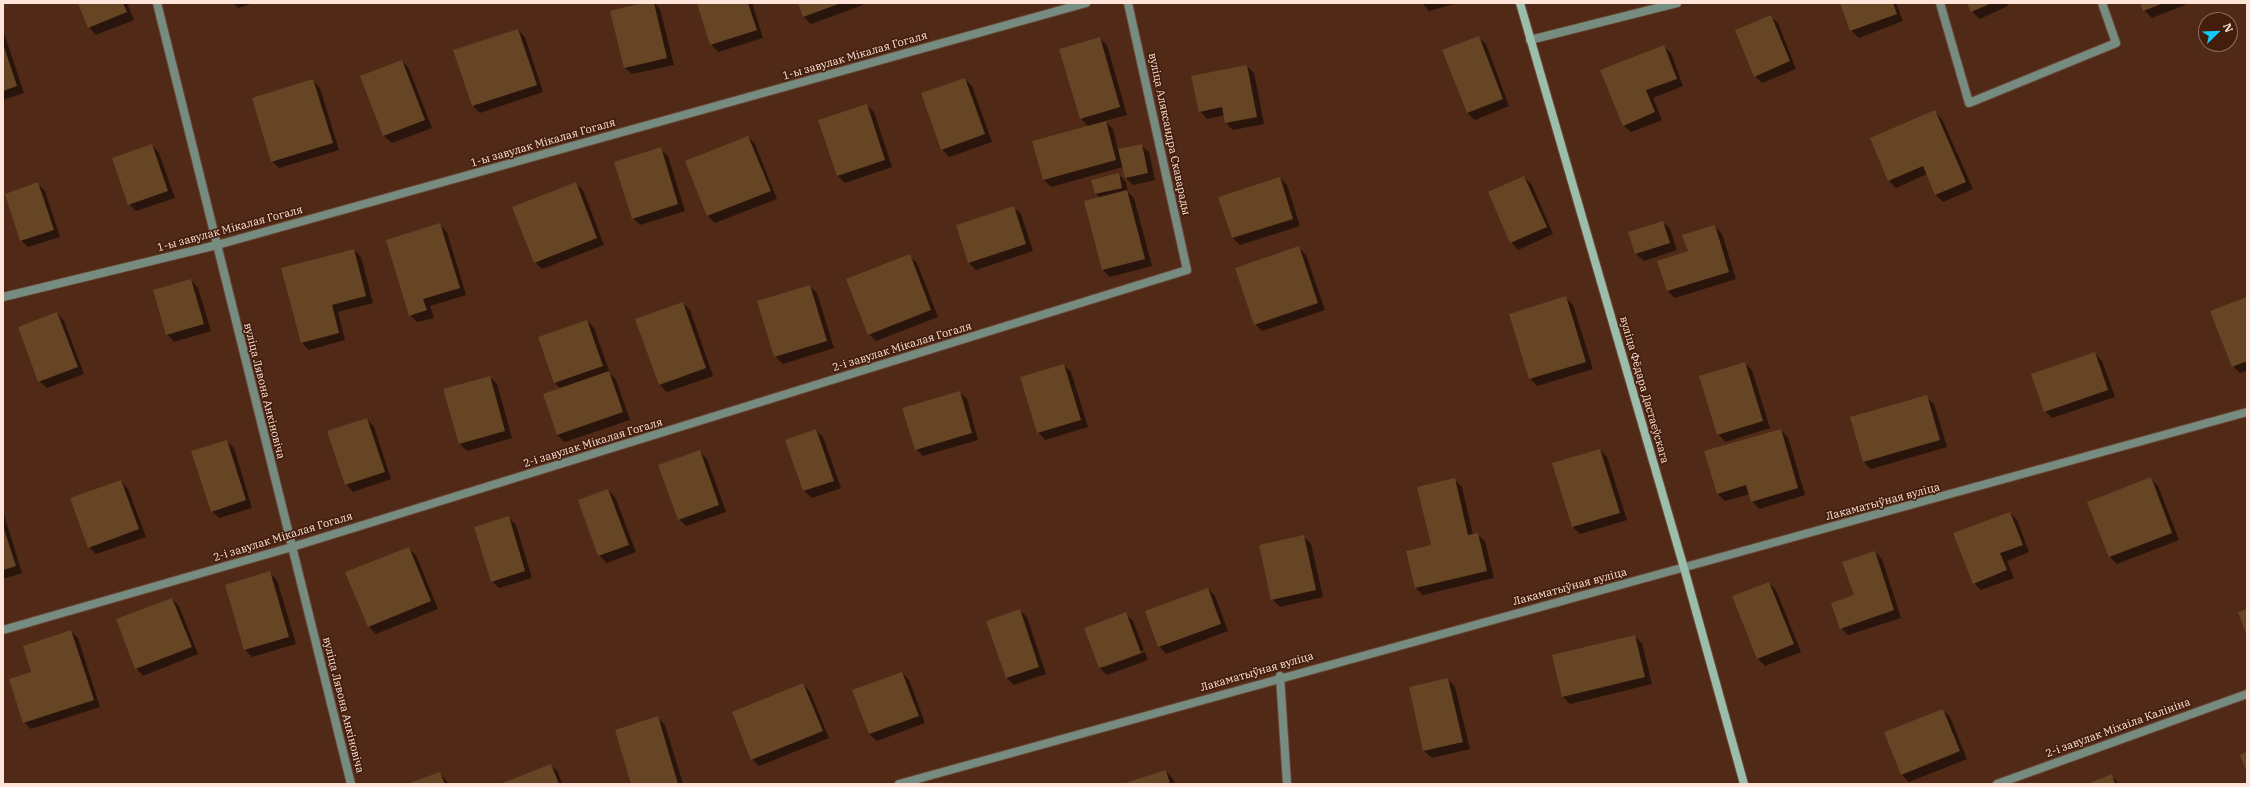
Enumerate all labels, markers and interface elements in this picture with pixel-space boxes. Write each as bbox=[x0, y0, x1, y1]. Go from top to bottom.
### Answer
north arrow bbox=[2198, 12, 2238, 52]
text: N bbox=[2220, 21, 2236, 34]
street label: 1-ы завулак Мікалая Гогаля bbox=[781, 29, 929, 83]
street label: вуліца Аляксандра Скаварады bbox=[1145, 52, 1193, 216]
street label: 1-ы завулак Мікалая Гогаля bbox=[469, 116, 617, 170]
street label: 1-ы завулак Мікалая Гогаля bbox=[156, 203, 304, 255]
street label: вуліца Фёдара Дастаеўскага bbox=[1617, 315, 1671, 465]
street label: 2-і завулак Мікалая Гогаля bbox=[831, 320, 973, 374]
street label: вуліца Лявона Анкіновіча bbox=[241, 322, 287, 460]
street label: 2-і завулак Мікалая Гогаля bbox=[522, 416, 664, 470]
street label: Лакаматыўная вуліца bbox=[1825, 480, 1941, 524]
street label: 2-і завулак Мікалая Гогаля bbox=[212, 510, 354, 564]
street label: Лакаматыўная вуліца bbox=[1512, 565, 1628, 609]
street label: вуліца Лявона Анкіновіча bbox=[320, 636, 366, 774]
street label: Лакаматыўная вуліца bbox=[1199, 649, 1315, 695]
street label: 2-і завулак Міхаіла Калініна bbox=[2044, 696, 2192, 760]

